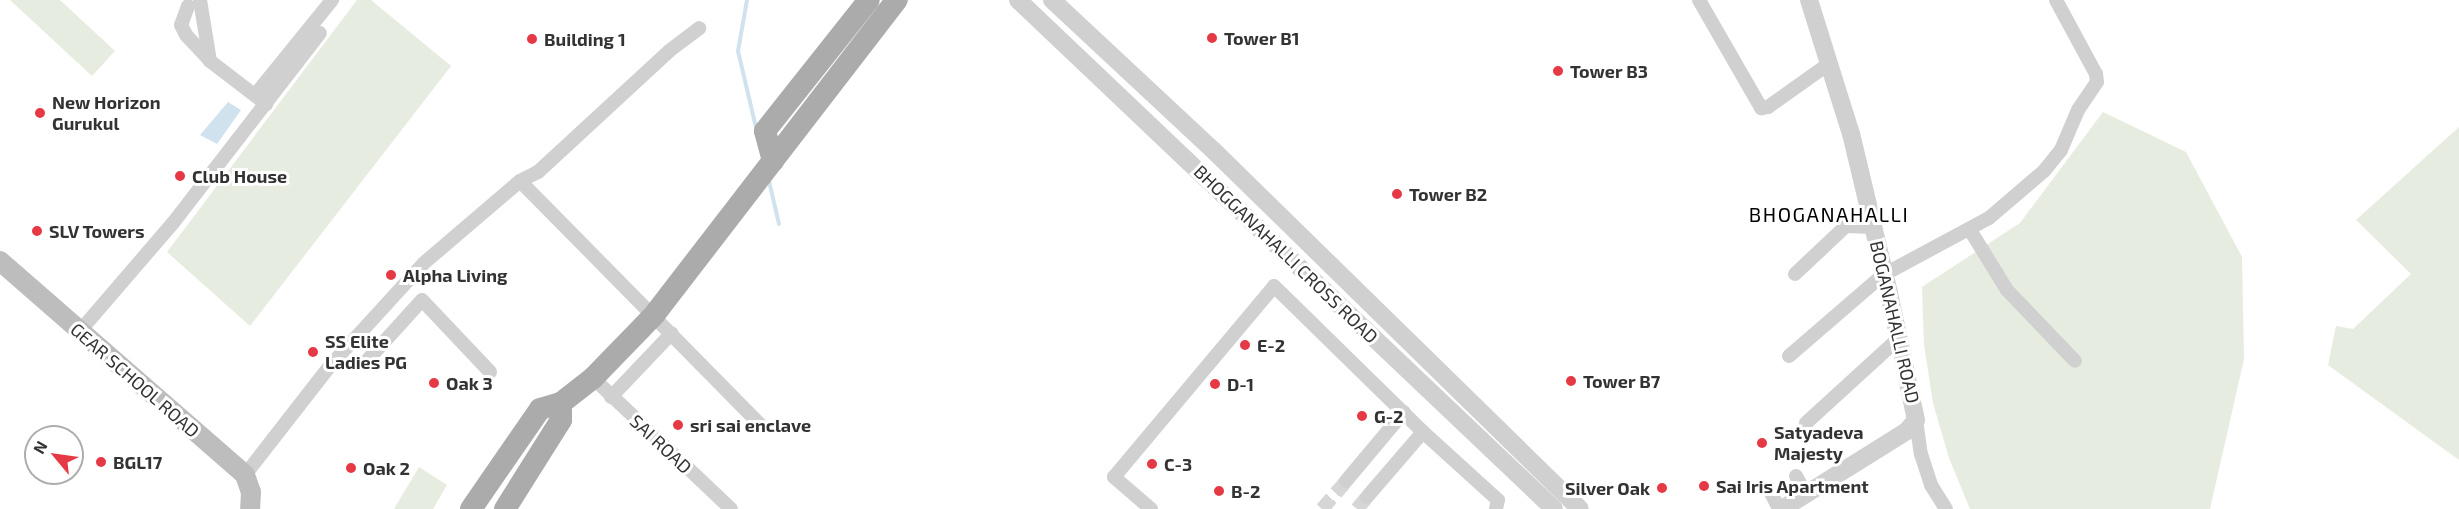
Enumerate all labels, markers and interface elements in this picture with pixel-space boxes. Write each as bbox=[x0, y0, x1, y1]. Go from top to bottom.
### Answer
place label: Tower B1 bbox=[1224, 27, 1300, 49]
place label: Building 1 bbox=[544, 28, 626, 50]
marker: Tower B1 bbox=[1205, 31, 1219, 45]
marker: Building 1 bbox=[525, 32, 539, 46]
place label: Tower B3 bbox=[1570, 60, 1648, 82]
marker: Tower B3 bbox=[1551, 64, 1565, 78]
place label: New Horizon Gurukul bbox=[52, 92, 161, 134]
marker: New Horizon Gurukul bbox=[33, 106, 47, 120]
street label: BHOGGANAHALLI CROSS ROAD bbox=[1190, 160, 1382, 348]
place label: Club House bbox=[192, 165, 287, 187]
marker: Club House bbox=[173, 169, 187, 183]
place label: Tower B2 bbox=[1409, 183, 1487, 205]
marker: Tower B2 bbox=[1390, 187, 1404, 201]
district label: BHOGANAHALLI bbox=[1749, 202, 1909, 226]
place label: SLV Towers bbox=[49, 220, 145, 242]
marker: SLV Towers bbox=[30, 224, 44, 238]
street label: BOGANAHALLI ROAD bbox=[1866, 239, 1924, 405]
place label: Alpha Living bbox=[403, 264, 507, 286]
marker: Alpha Living bbox=[384, 268, 398, 282]
street label: GEAR SCHOOL ROAD bbox=[66, 318, 204, 442]
place label: SS Elite Ladies PG bbox=[325, 331, 407, 374]
place label: E-2 bbox=[1257, 334, 1285, 356]
marker: E-2 bbox=[1238, 338, 1252, 352]
marker: SS Elite Ladies PG bbox=[306, 345, 320, 359]
place label: Tower B7 bbox=[1583, 370, 1661, 392]
place label: Oak 3 bbox=[446, 372, 493, 394]
place label: D-1 bbox=[1227, 373, 1254, 395]
marker: Tower B7 bbox=[1564, 374, 1578, 388]
marker: Oak 3 bbox=[427, 376, 441, 390]
marker: D-1 bbox=[1208, 377, 1222, 391]
place label: G-2 bbox=[1374, 405, 1404, 427]
marker: G-2 bbox=[1355, 409, 1369, 423]
street label: SAI ROAD bbox=[626, 410, 696, 478]
place label: sri sai enclave bbox=[690, 414, 811, 436]
marker: sri sai enclave bbox=[671, 418, 685, 432]
place label: Satyadeva Majesty bbox=[1774, 422, 1864, 464]
north arrow bbox=[24, 425, 84, 485]
marker: Satyadeva Majesty bbox=[1755, 436, 1769, 450]
text: N bbox=[28, 437, 51, 457]
place label: BGL17 bbox=[113, 451, 162, 473]
place label: C-3 bbox=[1164, 453, 1192, 475]
marker: BGL17 bbox=[94, 455, 108, 469]
place label: Oak 2 bbox=[363, 457, 410, 479]
marker: C-3 bbox=[1145, 457, 1159, 471]
marker: Oak 2 bbox=[344, 461, 358, 475]
place label: Sai Iris Apartment bbox=[1716, 475, 1869, 497]
place label: Silver Oak bbox=[1565, 477, 1650, 499]
marker: Sai Iris Apartment bbox=[1697, 479, 1711, 493]
place label: B-2 bbox=[1231, 480, 1260, 502]
marker: Silver Oak bbox=[1655, 481, 1669, 495]
marker: B-2 bbox=[1212, 484, 1226, 498]

